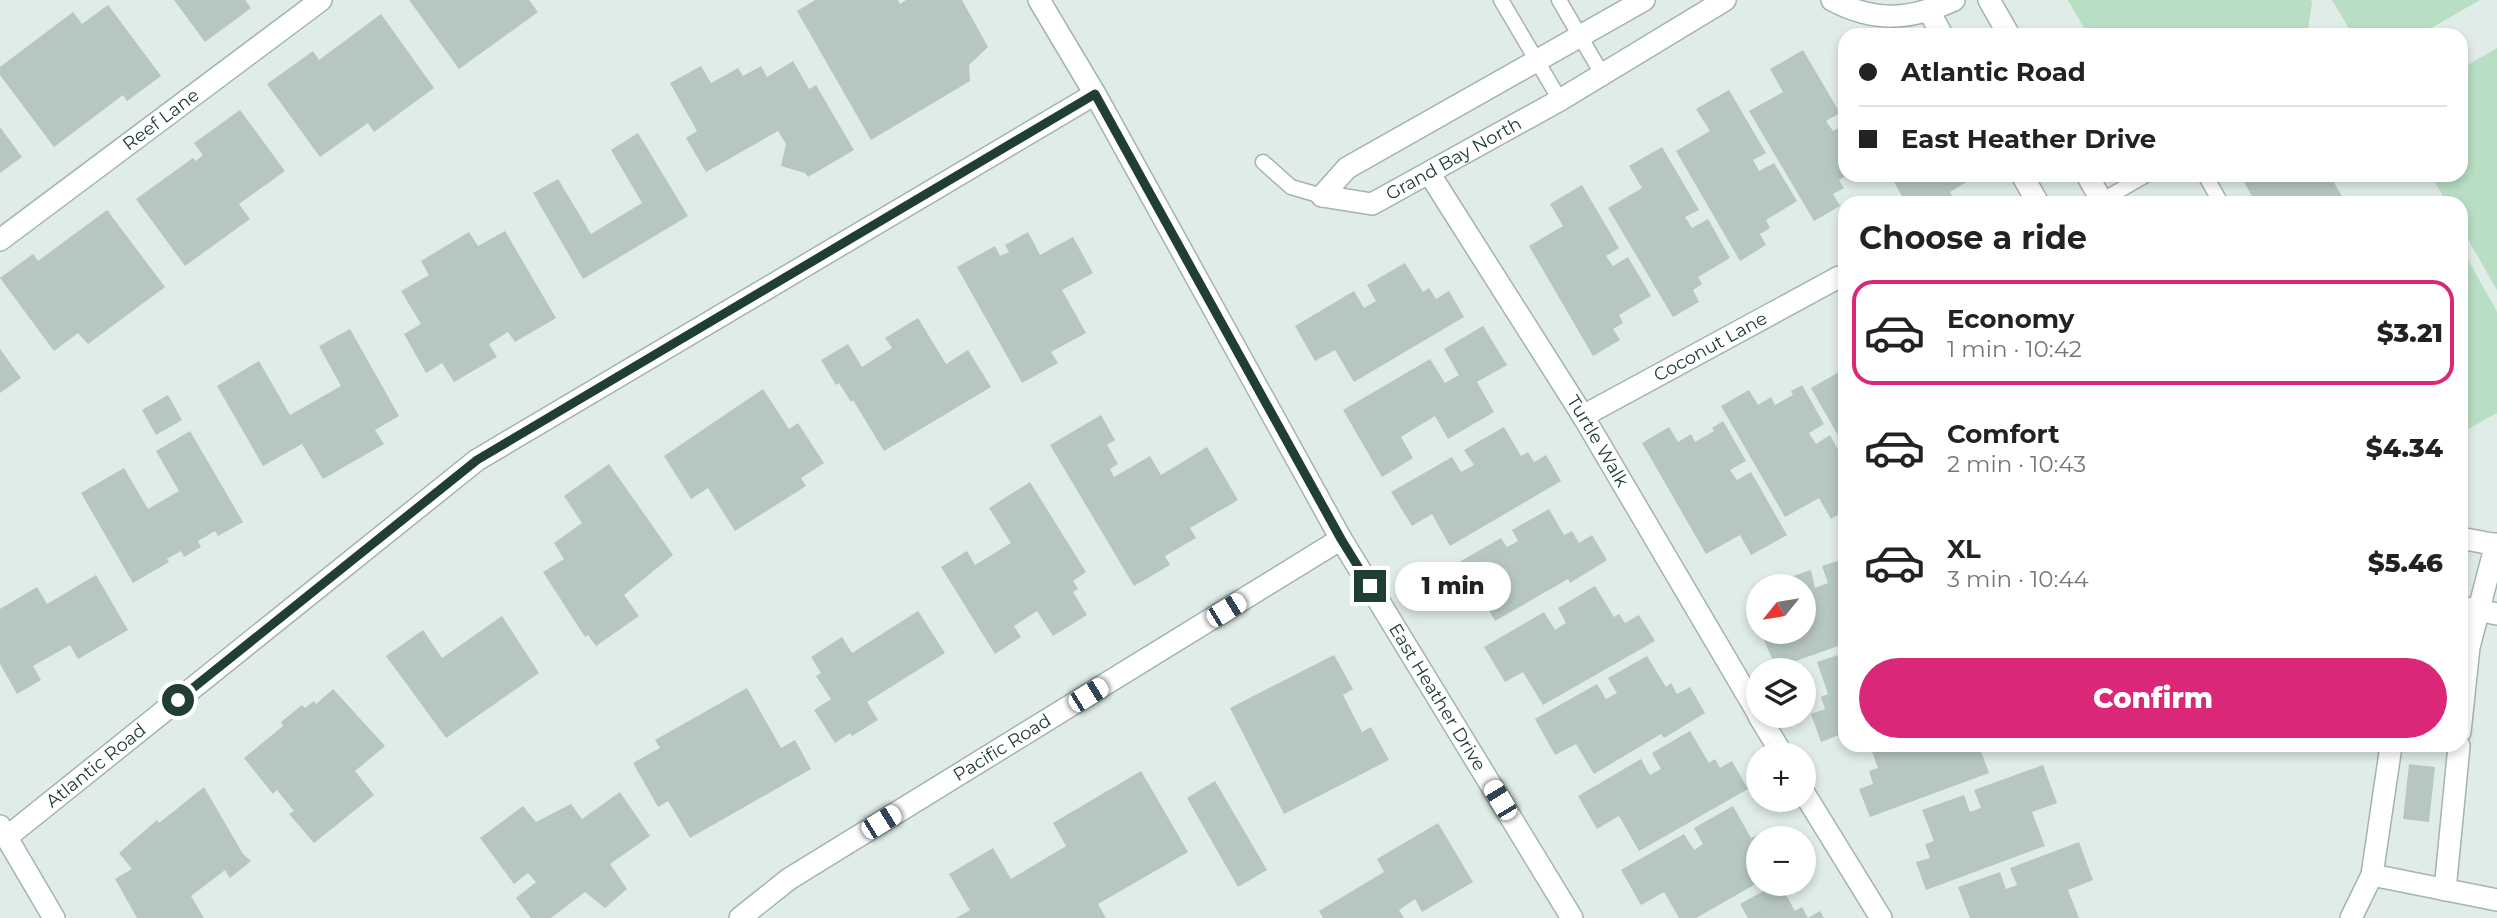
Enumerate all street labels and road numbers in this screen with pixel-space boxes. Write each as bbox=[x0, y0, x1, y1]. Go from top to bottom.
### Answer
street label: Reef Lane bbox=[118, 84, 204, 155]
street label: Grand Bay North bbox=[1382, 113, 1525, 205]
street label: Coconut Lane bbox=[1650, 307, 1771, 386]
street label: Turtle Walk bbox=[1562, 391, 1634, 491]
street label: East Heather Drive bbox=[1384, 619, 1491, 775]
street label: Pacific Road bbox=[949, 709, 1055, 786]
street label: Atlantic Road bbox=[42, 719, 150, 812]

